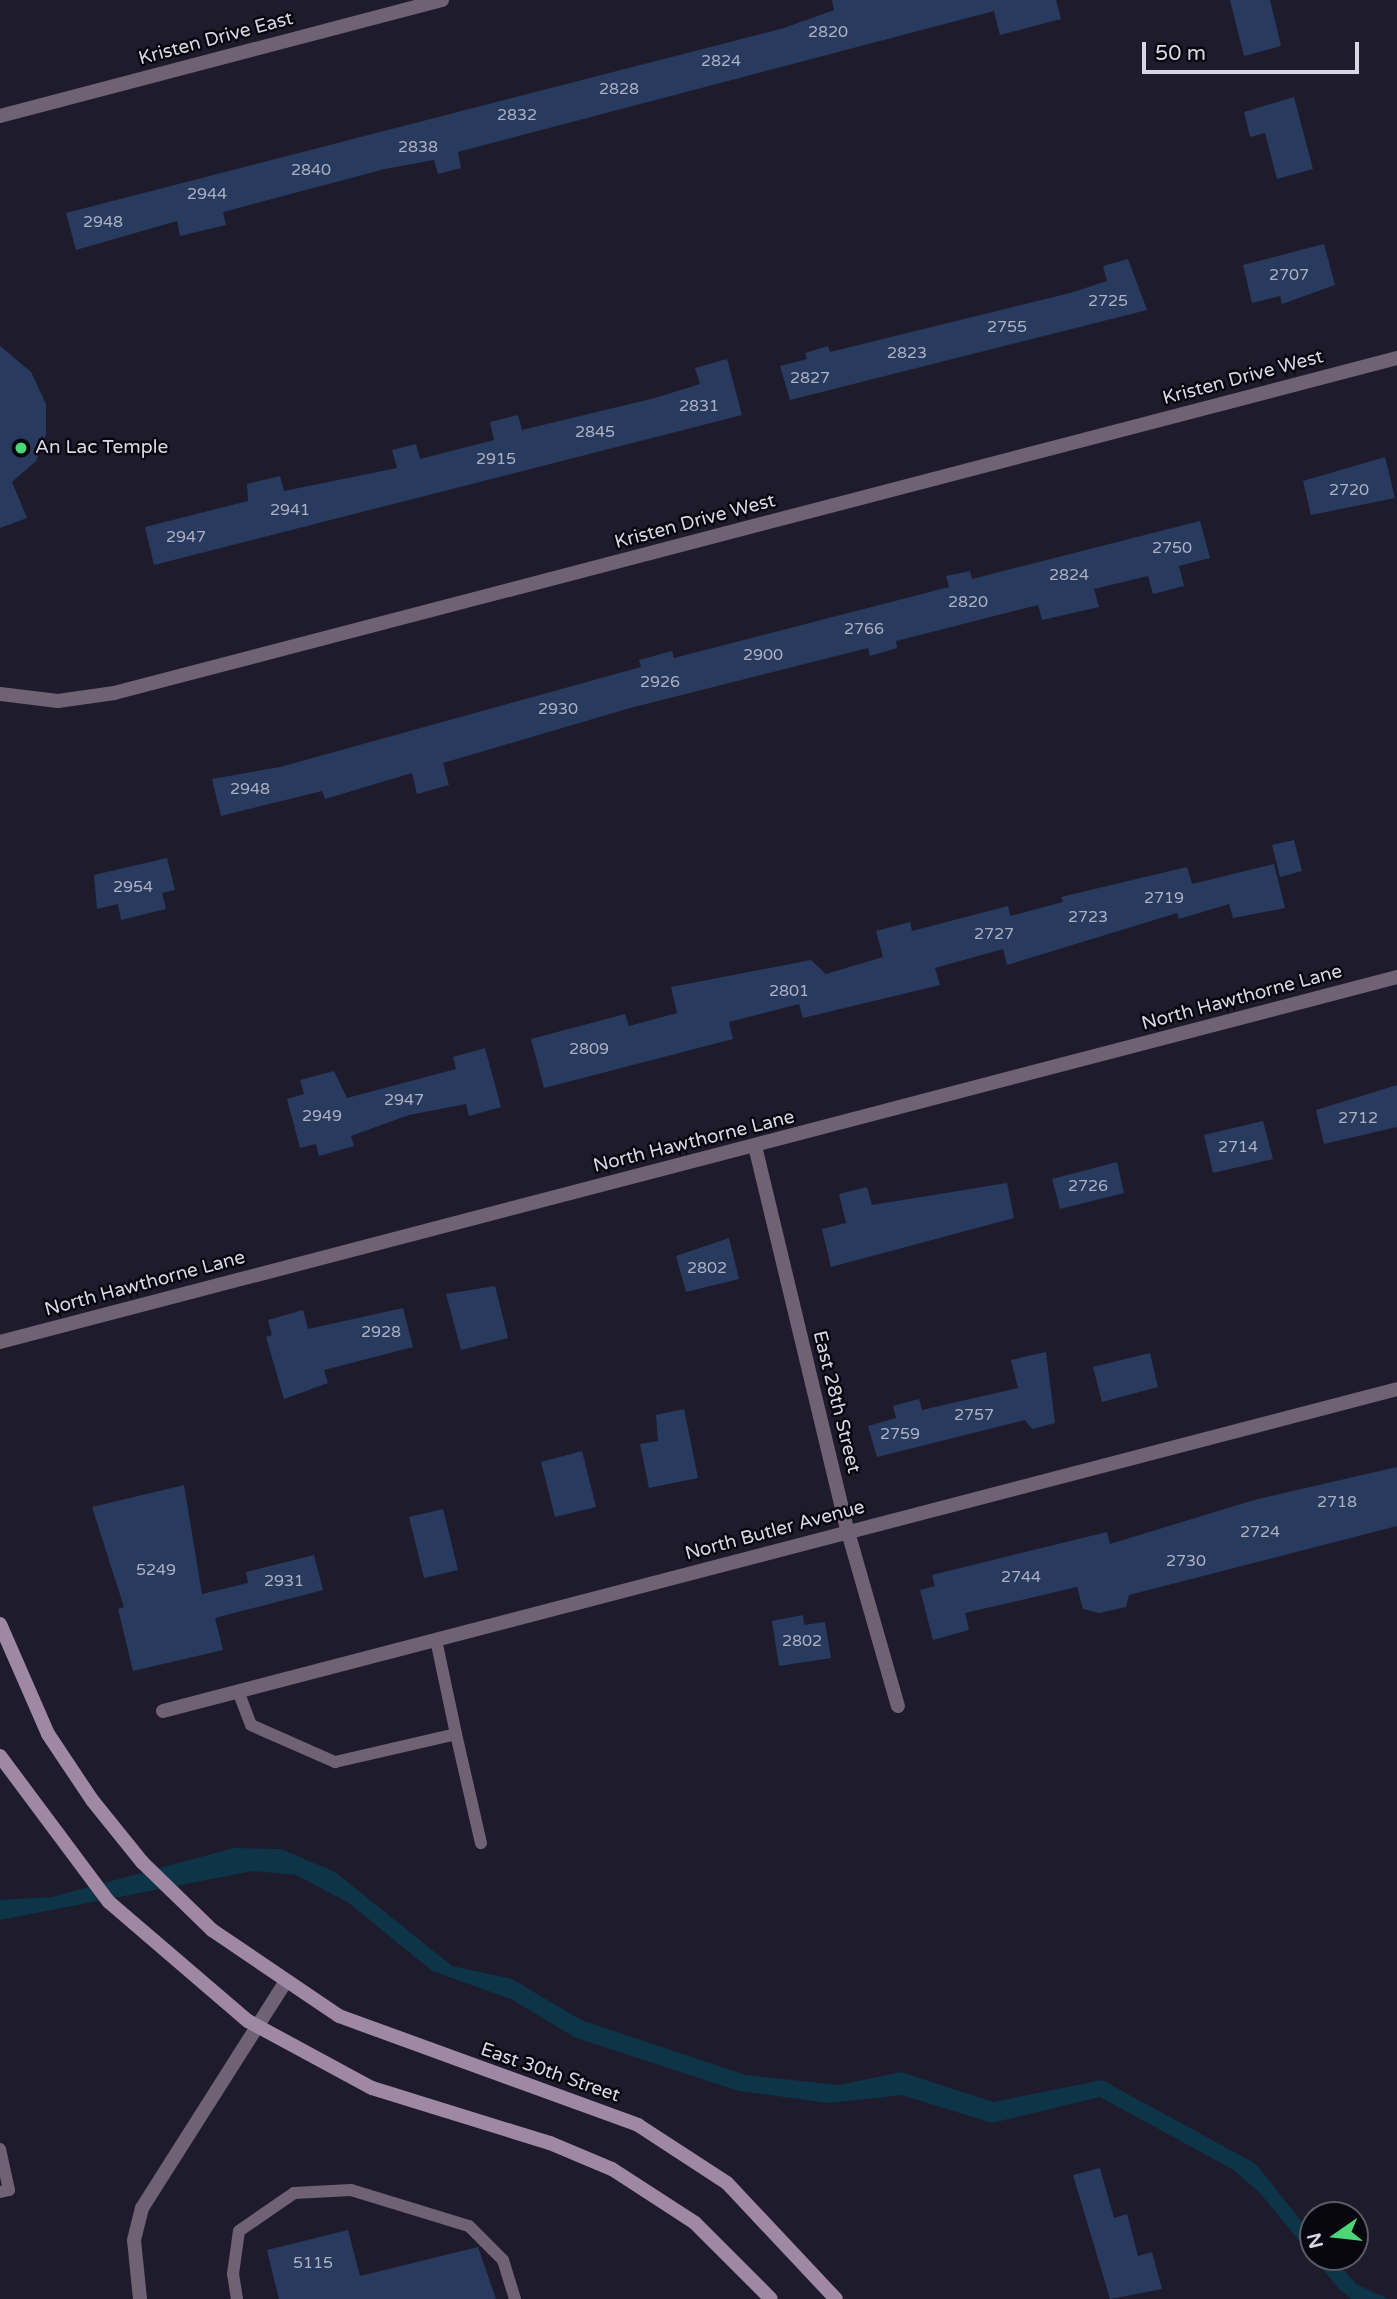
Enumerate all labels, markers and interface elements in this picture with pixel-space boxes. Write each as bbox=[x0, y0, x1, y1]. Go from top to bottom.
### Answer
street label: Kristen Drive East bbox=[136, 7, 296, 71]
house number: 2820 bbox=[808, 22, 848, 42]
scale bar bbox=[1145, 28, 1362, 72]
text: 50 m bbox=[1155, 41, 1206, 66]
house number: 2824 bbox=[701, 51, 741, 71]
house number: 2828 bbox=[599, 79, 639, 99]
house number: 2832 bbox=[497, 105, 537, 125]
house number: 2838 bbox=[398, 137, 438, 157]
house number: 2840 bbox=[291, 160, 331, 180]
house number: 2944 bbox=[187, 184, 227, 204]
house number: 2948 bbox=[83, 212, 123, 232]
house number: 2707 bbox=[1269, 265, 1309, 285]
house number: 2725 bbox=[1088, 291, 1128, 311]
house number: 2755 bbox=[987, 317, 1027, 337]
house number: 2823 bbox=[887, 343, 927, 363]
street label: Kristen Drive West bbox=[1160, 346, 1326, 410]
house number: 2827 bbox=[790, 368, 830, 388]
house number: 2831 bbox=[679, 396, 719, 416]
house number: 2845 bbox=[575, 422, 615, 442]
place label: An Lac Temple bbox=[35, 437, 168, 459]
marker: An Lac Temple bbox=[13, 440, 29, 456]
house number: 2915 bbox=[476, 449, 516, 469]
house number: 2720 bbox=[1329, 480, 1369, 500]
street label: Kristen Drive West bbox=[612, 490, 778, 554]
house number: 2941 bbox=[270, 500, 310, 520]
house number: 2947 bbox=[166, 527, 206, 547]
house number: 2750 bbox=[1152, 538, 1192, 558]
house number: 2824 bbox=[1049, 565, 1089, 585]
house number: 2820 bbox=[948, 592, 988, 612]
house number: 2766 bbox=[844, 619, 884, 639]
house number: 2900 bbox=[743, 645, 783, 665]
house number: 2926 bbox=[640, 672, 680, 692]
house number: 2930 bbox=[538, 699, 578, 719]
house number: 2948 bbox=[230, 779, 270, 799]
house number: 2954 bbox=[113, 877, 153, 897]
house number: 2719 bbox=[1144, 888, 1184, 908]
house number: 2723 bbox=[1068, 907, 1108, 927]
house number: 2727 bbox=[974, 924, 1014, 944]
street label: North Hawthorne Lane bbox=[1139, 960, 1345, 1036]
house number: 2801 bbox=[769, 981, 809, 1001]
house number: 2809 bbox=[569, 1039, 609, 1059]
house number: 2947 bbox=[384, 1090, 424, 1110]
house number: 2949 bbox=[302, 1106, 342, 1126]
street label: North Hawthorne Lane bbox=[591, 1106, 797, 1178]
house number: 2712 bbox=[1338, 1108, 1378, 1128]
house number: 2714 bbox=[1218, 1137, 1258, 1157]
house number: 2726 bbox=[1068, 1176, 1108, 1196]
street label: North Hawthorne Lane bbox=[42, 1246, 248, 1322]
house number: 2802 bbox=[687, 1258, 727, 1278]
house number: 2928 bbox=[361, 1322, 401, 1342]
street label: East 28th Street bbox=[807, 1328, 865, 1476]
house number: 2757 bbox=[954, 1405, 994, 1425]
house number: 2759 bbox=[880, 1424, 920, 1444]
house number: 2718 bbox=[1317, 1492, 1357, 1512]
street label: North Butler Avenue bbox=[683, 1496, 867, 1566]
house number: 2724 bbox=[1240, 1522, 1280, 1542]
house number: 2730 bbox=[1166, 1551, 1206, 1571]
house number: 5249 bbox=[136, 1560, 176, 1580]
house number: 2744 bbox=[1001, 1567, 1041, 1587]
house number: 2931 bbox=[264, 1571, 304, 1591]
house number: 2802 bbox=[782, 1631, 822, 1651]
street label: East 30th Street bbox=[477, 2038, 623, 2108]
north arrow bbox=[1299, 2201, 1369, 2271]
text: N bbox=[1303, 2231, 1328, 2251]
house number: 5115 bbox=[293, 2253, 333, 2273]

